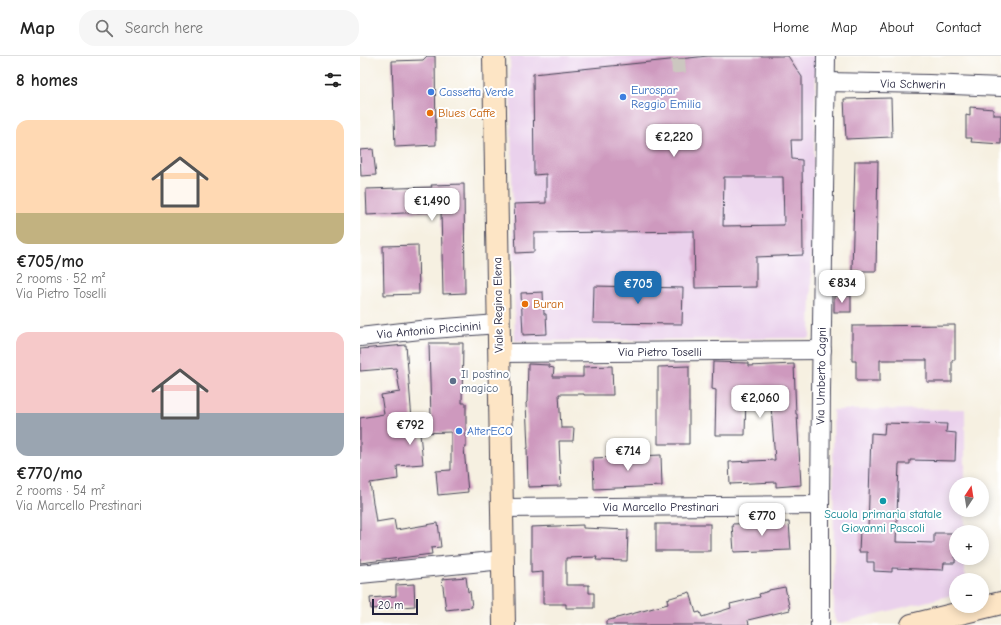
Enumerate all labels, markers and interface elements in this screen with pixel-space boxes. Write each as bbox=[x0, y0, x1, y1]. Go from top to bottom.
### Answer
search box bbox=[79, 10, 359, 46]
text: Map bbox=[20, 17, 55, 39]
icon: search bbox=[93, 17, 115, 39]
text: Search here bbox=[125, 19, 203, 37]
text: Home bbox=[773, 19, 809, 36]
text: Map bbox=[831, 19, 857, 36]
text: About bbox=[879, 19, 914, 36]
text: Contact bbox=[936, 19, 981, 36]
icon: filters bbox=[322, 69, 344, 91]
text: 8 homes bbox=[16, 71, 78, 90]
street label: Via Schwerin bbox=[880, 76, 946, 92]
place label: Eurospar Reggio Emilia bbox=[631, 83, 701, 111]
place label: Cassetta Verde bbox=[439, 85, 514, 99]
marker: Cassetta Verde bbox=[426, 87, 436, 97]
marker: Eurospar Reggio Emilia bbox=[618, 92, 628, 102]
place label: Blues Caffe bbox=[438, 106, 495, 120]
marker: Blues Caffe bbox=[425, 108, 435, 118]
pin: €2,220 bbox=[641, 124, 707, 158]
text: €2,220 bbox=[655, 129, 693, 144]
icon: home bbox=[144, 146, 216, 218]
pin: €1,490 bbox=[399, 188, 465, 222]
text: €1,490 bbox=[414, 193, 450, 208]
text: €705/mo bbox=[16, 252, 84, 271]
street label: Viale Regina Elena bbox=[490, 257, 506, 353]
pin: €834 bbox=[818, 270, 866, 304]
text: 2 rooms · 52 m² bbox=[16, 271, 105, 286]
pin: €705 bbox=[614, 271, 662, 305]
text: €834 bbox=[828, 275, 856, 290]
text: €705 bbox=[623, 276, 653, 291]
text: Via Pietro Toselli bbox=[16, 286, 106, 301]
place label: Buran bbox=[533, 297, 564, 311]
marker: Buran bbox=[520, 299, 530, 309]
street label: Via Antonio Piccinini bbox=[376, 318, 482, 342]
street label: Via Umberto Cagni bbox=[813, 327, 829, 425]
street label: Via Pietro Toselli bbox=[618, 345, 702, 359]
icon: home bbox=[144, 358, 216, 430]
place label: Il postino magico bbox=[461, 367, 509, 395]
marker: Il postino magico bbox=[448, 376, 458, 386]
pin: €2,060 bbox=[727, 385, 793, 419]
text: €2,060 bbox=[740, 390, 780, 405]
pin: €792 bbox=[386, 412, 434, 446]
text: €792 bbox=[396, 417, 424, 432]
place label: AlterECO bbox=[467, 424, 513, 438]
marker: AlterECO bbox=[454, 426, 464, 436]
pin: €714 bbox=[604, 438, 652, 472]
text: €714 bbox=[615, 443, 641, 458]
text: €770/mo bbox=[16, 464, 83, 483]
north arrow bbox=[949, 477, 989, 517]
map controls bbox=[949, 477, 989, 613]
text: 2 rooms · 54 m² bbox=[16, 483, 105, 498]
marker: Scuola primaria statale Giovanni Pascoli bbox=[878, 496, 888, 506]
text: Via Marcello Prestinari bbox=[16, 498, 142, 513]
street label: Via Marcello Prestinari bbox=[603, 500, 719, 514]
pin: €770 bbox=[738, 503, 786, 537]
place label: Scuola primaria statale Giovanni Pascoli bbox=[824, 507, 942, 535]
text: €770 bbox=[748, 508, 776, 523]
button: + bbox=[949, 525, 989, 565]
button: − bbox=[949, 573, 989, 613]
scale bar bbox=[372, 597, 418, 616]
text: 20 m bbox=[378, 599, 403, 612]

